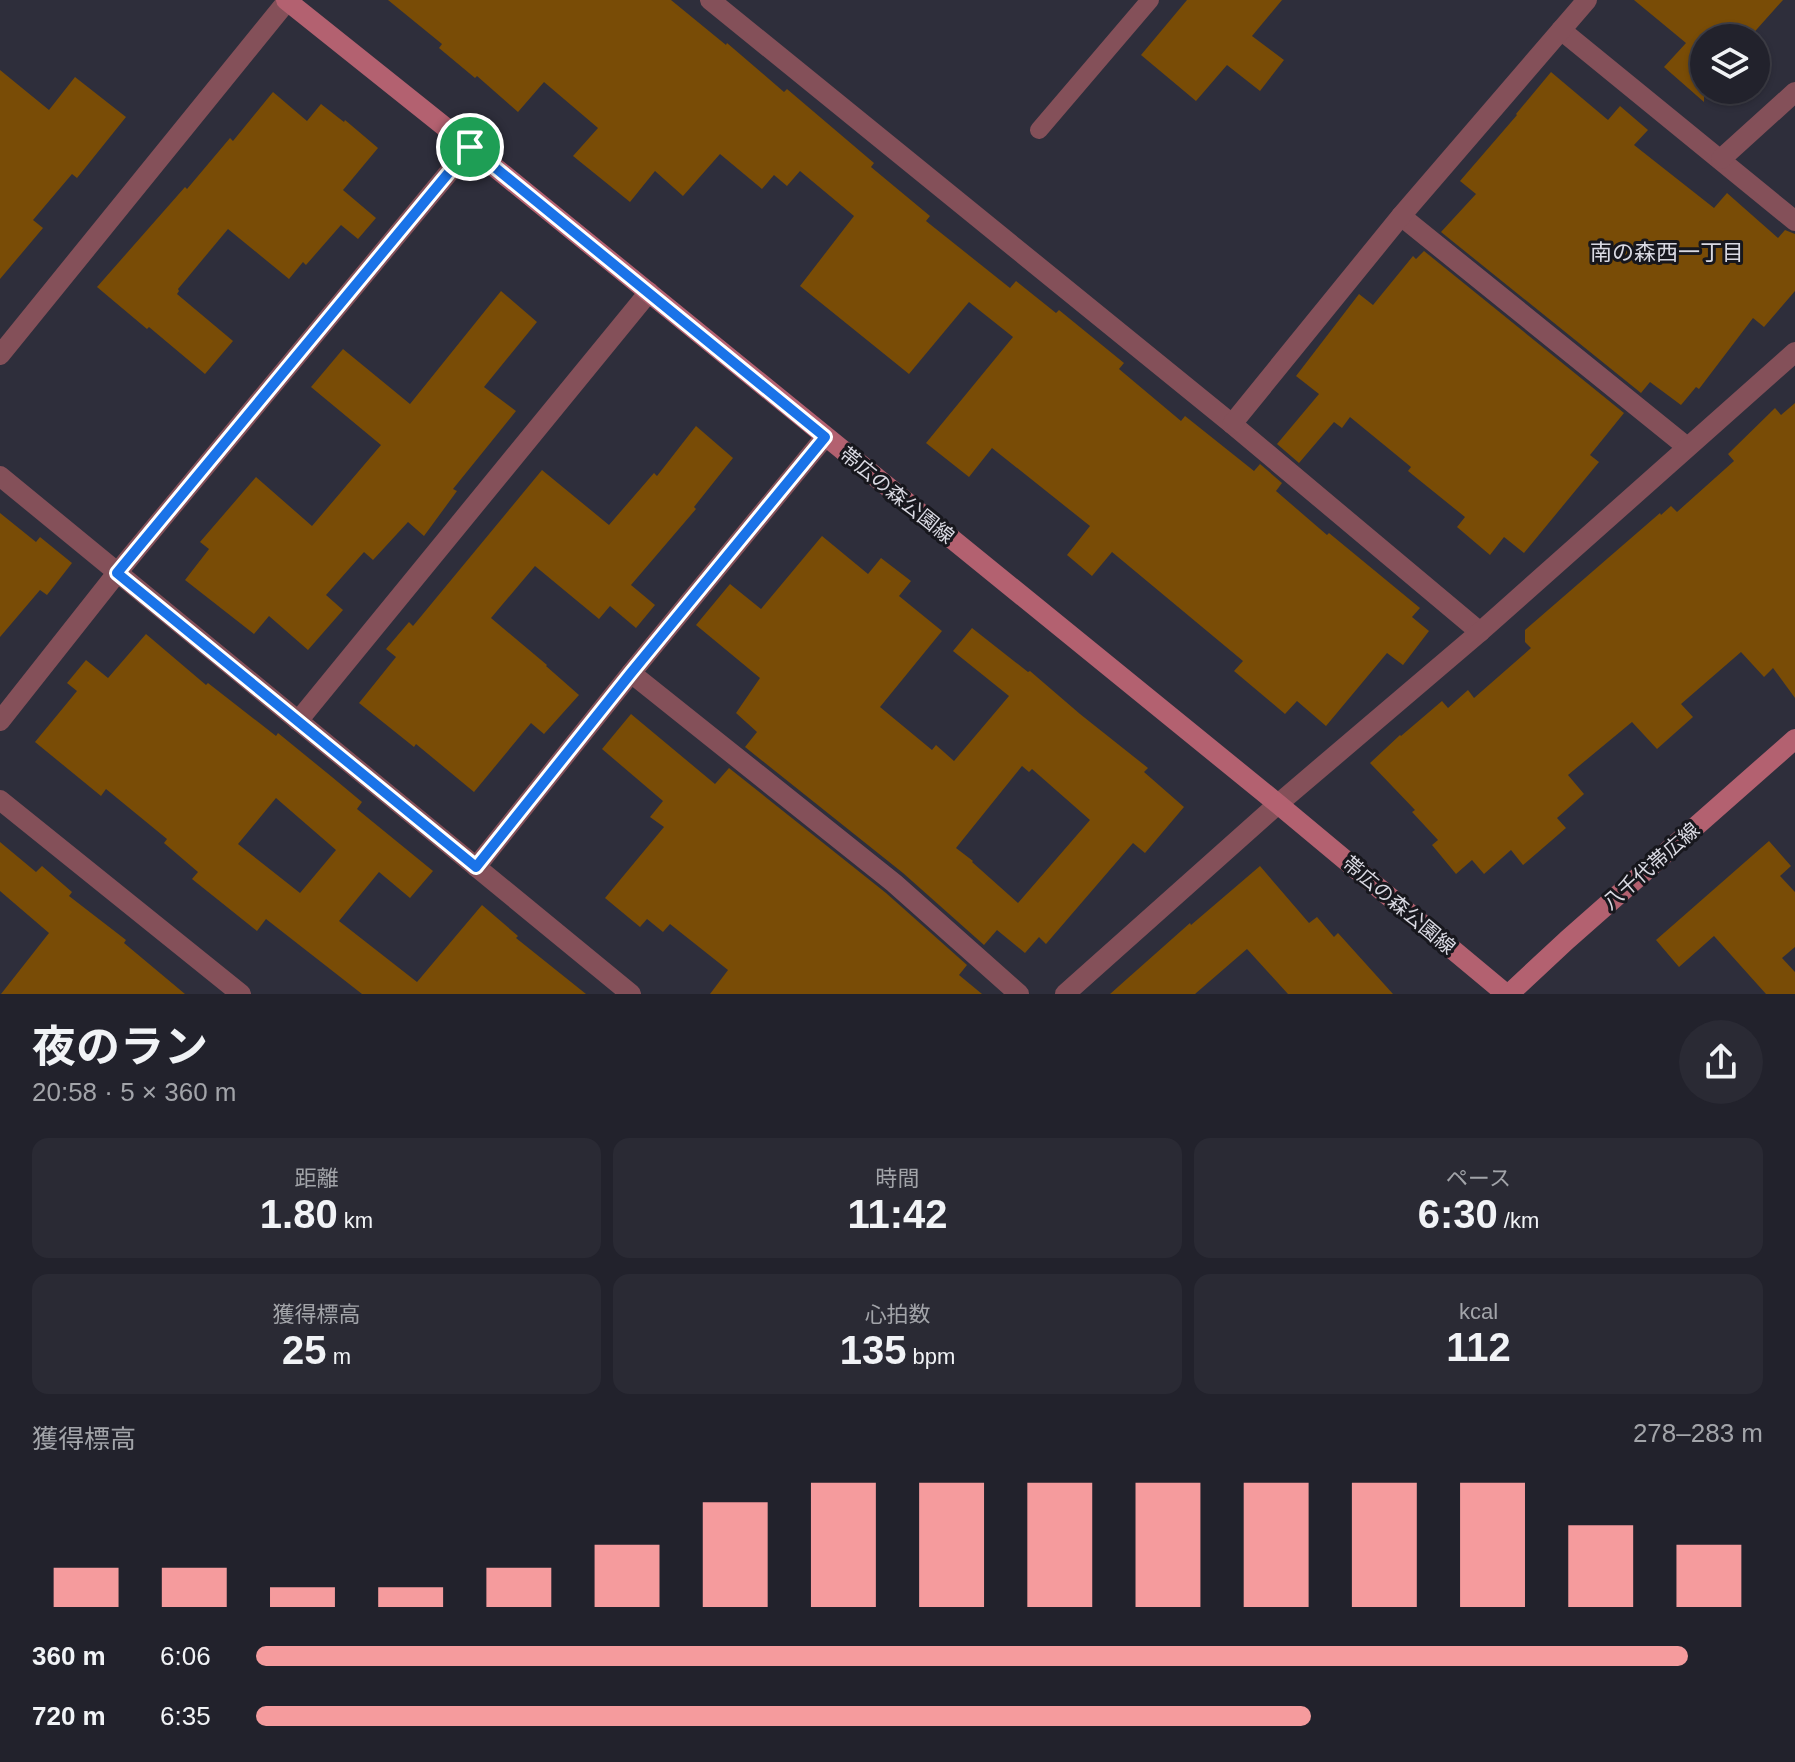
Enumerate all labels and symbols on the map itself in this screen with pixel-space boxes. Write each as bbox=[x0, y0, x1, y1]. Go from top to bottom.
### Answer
pin bbox=[436, 113, 504, 181]
district label: 南の森西一丁目 bbox=[1590, 240, 1744, 265]
street label: 帯広の森公園線 bbox=[836, 442, 958, 548]
street label: 八千代帯広線 bbox=[1599, 818, 1703, 914]
street label: 帯広の森公園線 bbox=[1338, 852, 1460, 958]

